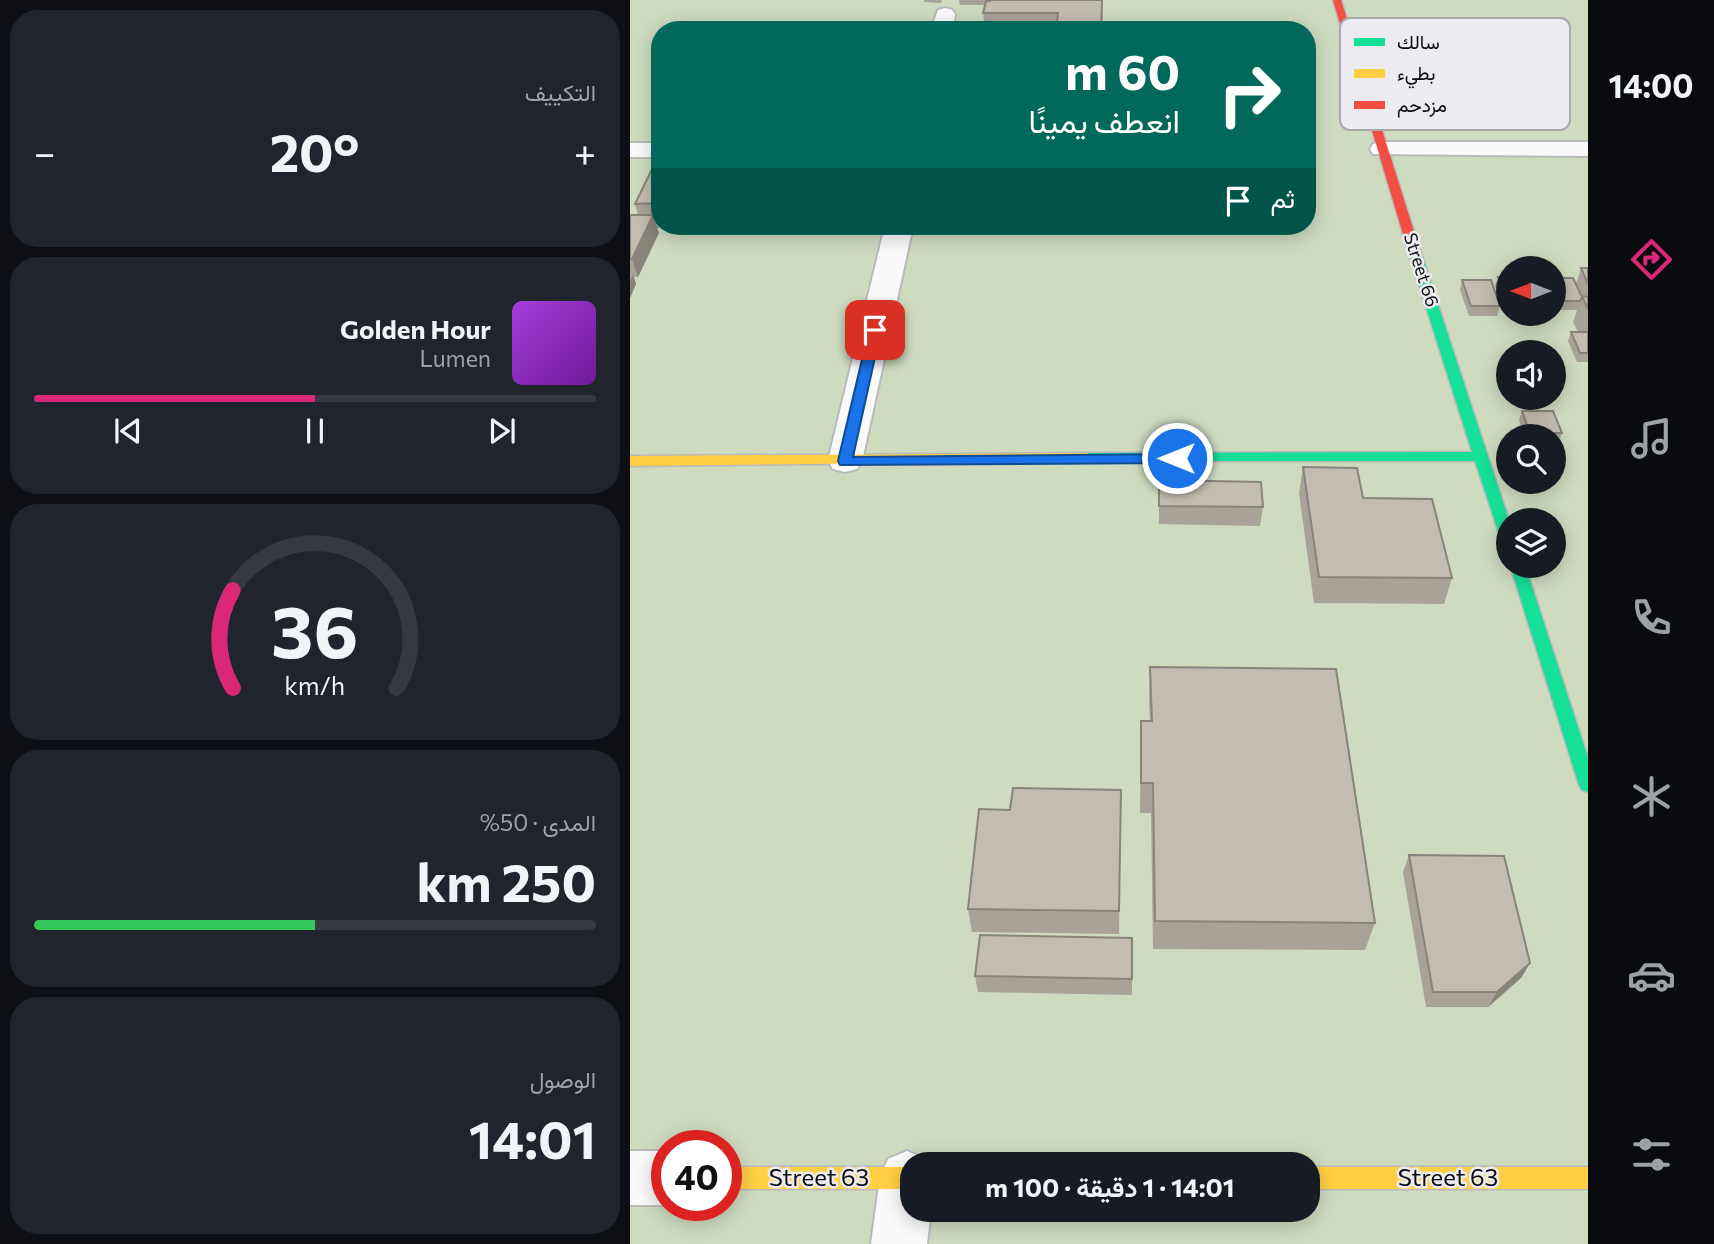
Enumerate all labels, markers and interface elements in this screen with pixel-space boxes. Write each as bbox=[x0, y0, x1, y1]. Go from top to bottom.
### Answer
legend bbox=[1340, 18, 1570, 130]
text: سالك bbox=[1397, 30, 1440, 53]
text: 60 m bbox=[1065, 40, 1180, 100]
icon: right bbox=[1204, 49, 1295, 140]
text: بطيء bbox=[1397, 61, 1435, 89]
text: 14:00 bbox=[1608, 65, 1694, 105]
text: التكييف bbox=[525, 78, 596, 106]
text: مزدحم bbox=[1397, 93, 1447, 118]
text: انعطف يمينًا bbox=[1029, 100, 1180, 140]
text: 20° bbox=[270, 119, 360, 183]
text: − bbox=[34, 128, 56, 175]
text: + bbox=[574, 128, 596, 175]
icon: arrive bbox=[1219, 182, 1257, 220]
text: ثم bbox=[1271, 182, 1295, 213]
street label: Street 66 bbox=[1400, 230, 1444, 309]
icon: directions bbox=[1627, 235, 1676, 284]
north arrow bbox=[1496, 256, 1566, 326]
map controls bbox=[1496, 256, 1566, 578]
pin bbox=[845, 300, 905, 360]
icon: arrive bbox=[856, 311, 894, 349]
text: Golden Hour bbox=[340, 313, 491, 344]
button: sound bbox=[1496, 340, 1566, 410]
text: Lumen bbox=[420, 344, 491, 372]
icon: previous bbox=[109, 412, 147, 450]
icon: pause bbox=[296, 412, 334, 450]
icon: next bbox=[483, 412, 521, 450]
icon: music bbox=[1627, 414, 1676, 463]
position arrow bbox=[1140, 421, 1214, 495]
button: search bbox=[1496, 424, 1566, 494]
button: layers bbox=[1496, 508, 1566, 578]
text: 36 bbox=[271, 584, 359, 673]
icon: phone bbox=[1627, 593, 1676, 642]
text: km/h bbox=[285, 670, 345, 700]
icon: climate bbox=[1627, 772, 1676, 821]
text: المدى · 50% bbox=[480, 808, 596, 836]
text: 250 km bbox=[416, 849, 596, 913]
icon: car bbox=[1627, 951, 1676, 1000]
text: الوصول bbox=[530, 1065, 596, 1093]
text: 14:01 bbox=[469, 1106, 596, 1170]
speed limit sign: 40 bbox=[651, 1130, 742, 1221]
icon: filters bbox=[1627, 1130, 1676, 1179]
street label: Street 63 bbox=[769, 1162, 869, 1191]
street label: Street 63 bbox=[1398, 1162, 1498, 1191]
text: 14:01 · 1 دقيقة · 100 m bbox=[985, 1171, 1235, 1202]

